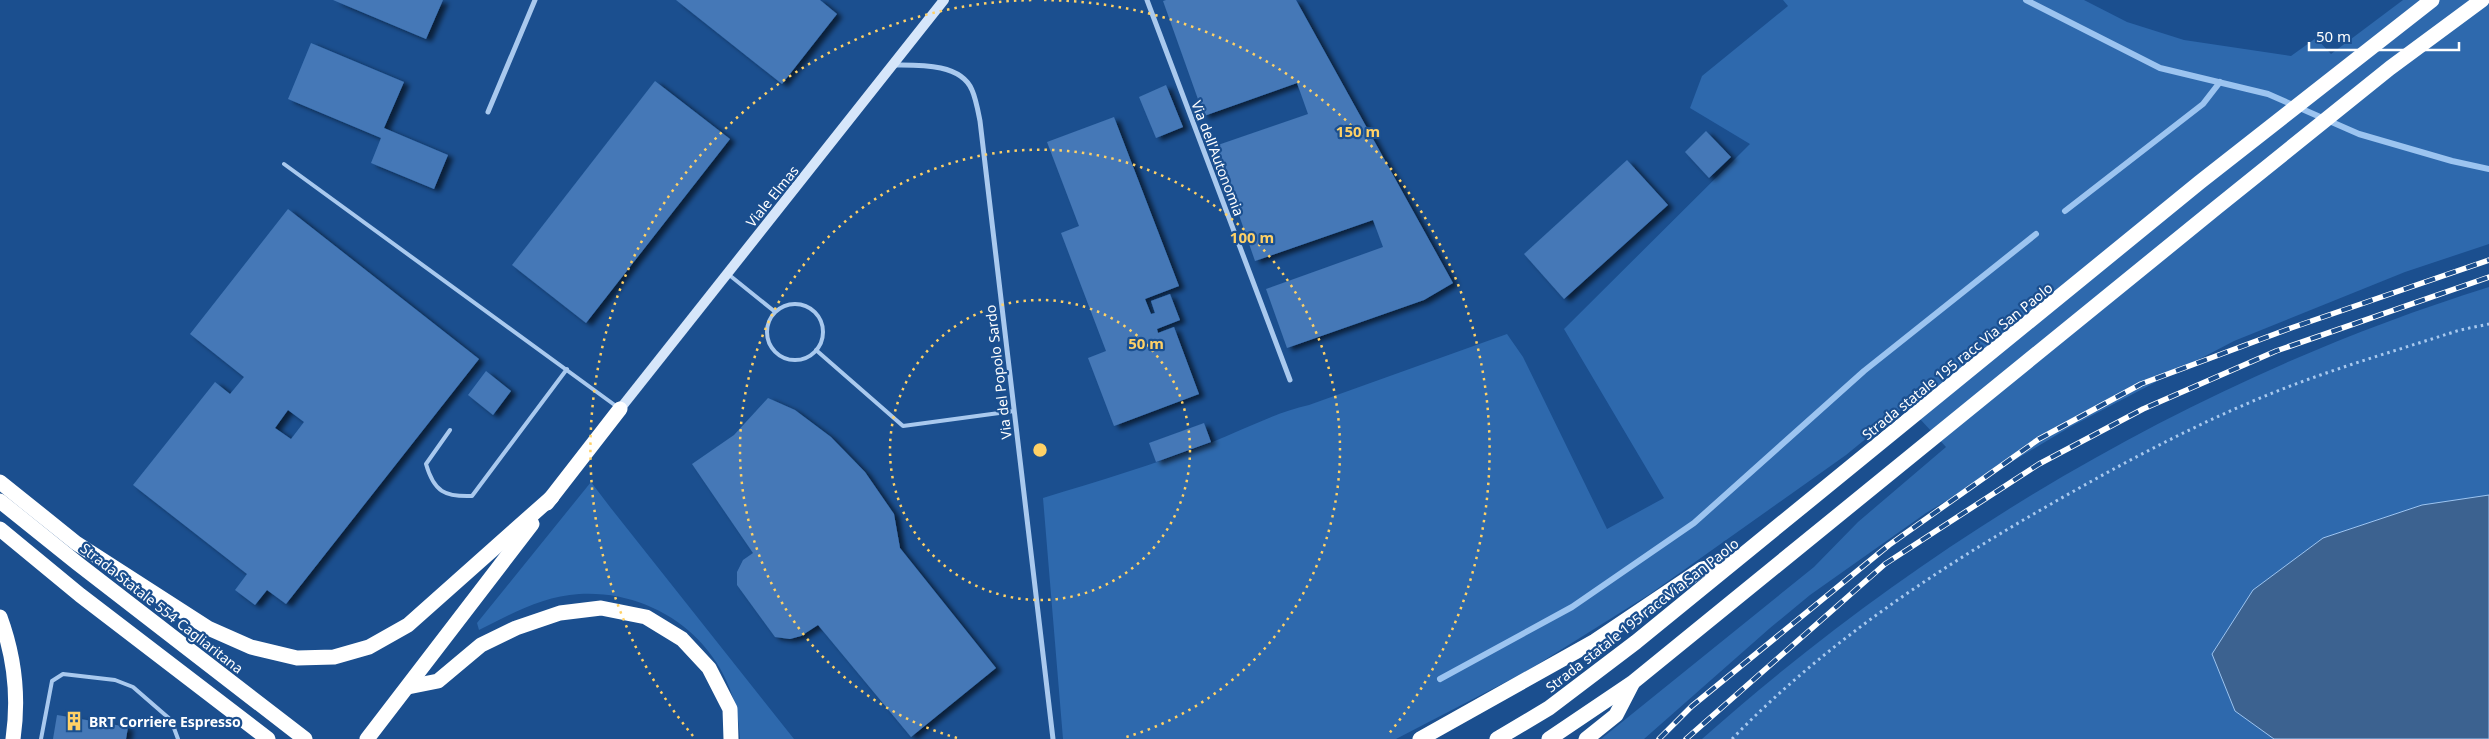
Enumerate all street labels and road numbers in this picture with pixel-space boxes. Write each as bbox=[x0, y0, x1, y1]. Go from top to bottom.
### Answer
street label: Via dell'Autonomia bbox=[1187, 98, 1249, 218]
street label: Viale Elmas bbox=[741, 161, 803, 231]
street label: Strada statale 195 racc Via San Paolo bbox=[1858, 278, 2056, 444]
street label: Via del Popolo Sardo bbox=[980, 304, 1016, 440]
street label: Strada statale 195 racc Via San Paolo bbox=[1542, 534, 1742, 696]
street label: Strada Statale 554 Cagliaritana bbox=[77, 538, 247, 678]

